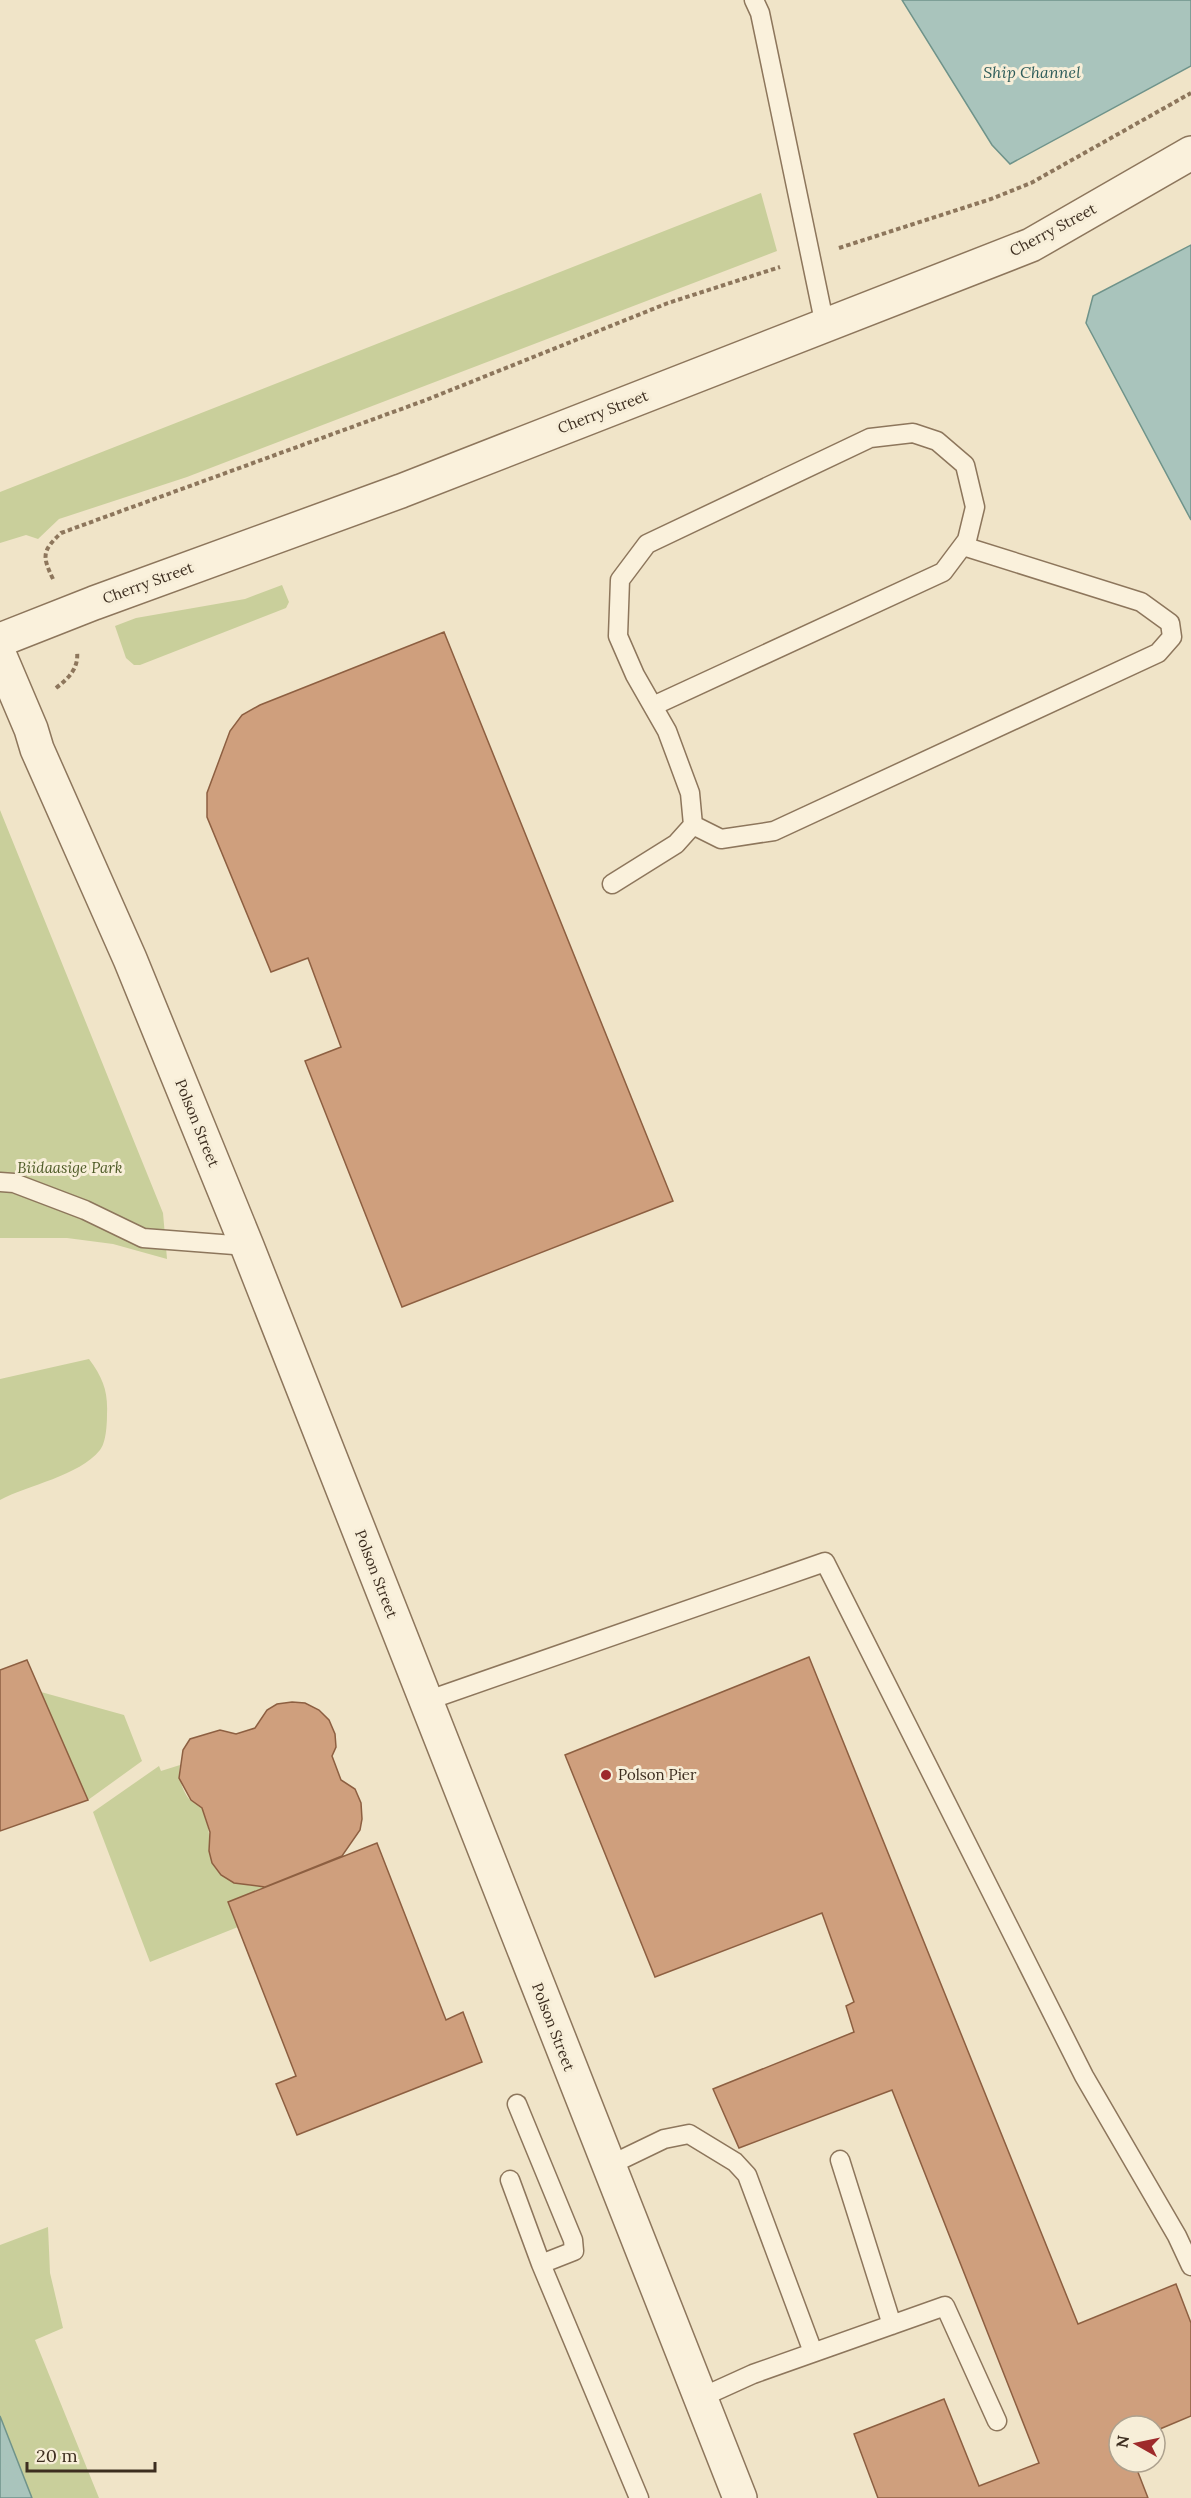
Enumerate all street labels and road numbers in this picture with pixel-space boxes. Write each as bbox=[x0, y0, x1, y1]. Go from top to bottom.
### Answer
street label: Cherry Street bbox=[1006, 199, 1099, 260]
street label: Cherry Street bbox=[555, 386, 651, 437]
street label: Cherry Street bbox=[100, 557, 196, 608]
street label: Polson Street bbox=[171, 1076, 224, 1170]
street label: Polson Street bbox=[351, 1527, 402, 1621]
street label: Polson Street bbox=[528, 1980, 579, 2074]

